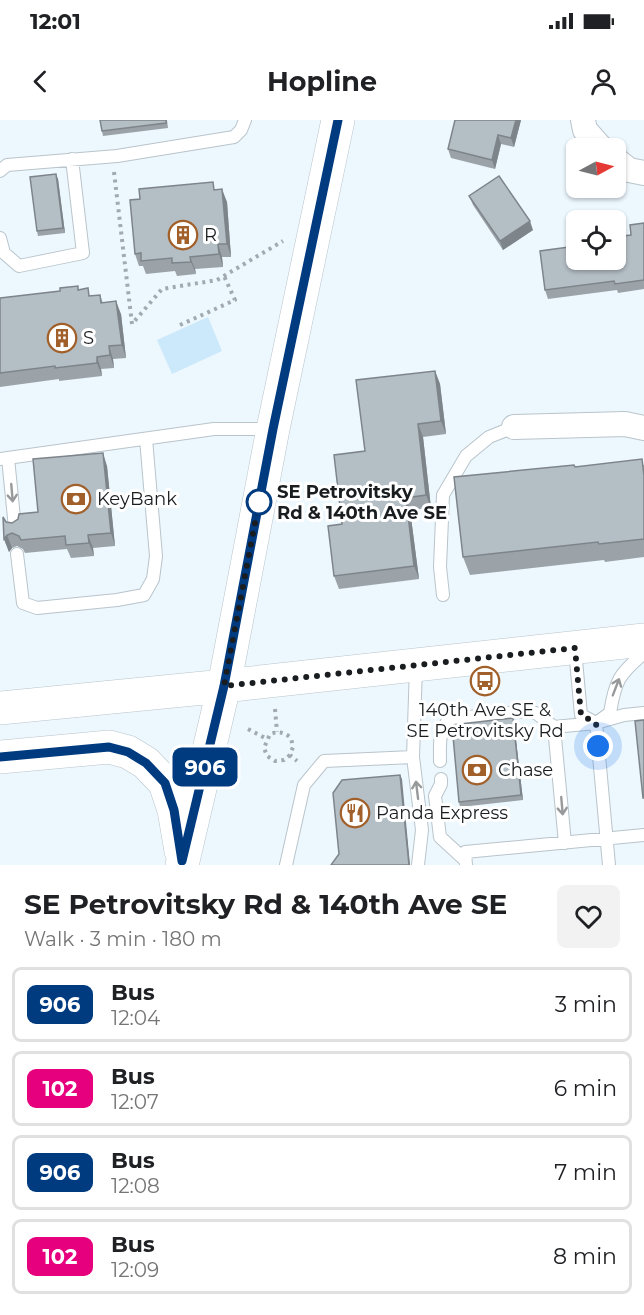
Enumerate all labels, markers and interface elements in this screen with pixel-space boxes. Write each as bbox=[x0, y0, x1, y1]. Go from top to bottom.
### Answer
text: 12:01 bbox=[30, 8, 81, 35]
icon: back bbox=[24, 65, 57, 98]
text: Hopline bbox=[267, 65, 377, 98]
icon: person bbox=[587, 65, 620, 98]
north arrow bbox=[566, 138, 626, 198]
map controls bbox=[566, 138, 626, 270]
button: locate bbox=[566, 210, 626, 270]
building icon: R bbox=[167, 219, 199, 251]
place label: R bbox=[204, 224, 217, 246]
building icon: S bbox=[46, 322, 78, 354]
place label: S bbox=[83, 327, 94, 349]
place label: SE Petrovitsky Rd & 140th Ave SE bbox=[277, 481, 447, 524]
one-way arrow bbox=[6, 482, 17, 502]
bank icon: KeyBank bbox=[60, 483, 92, 515]
place label: KeyBank bbox=[97, 488, 177, 510]
marker: SE Petrovitsky Rd & 140th Ave SE bbox=[246, 489, 272, 515]
bus stop icon: 140th Ave SE & SE Petrovitsky Rd bbox=[469, 665, 501, 697]
one-way arrow bbox=[612, 678, 623, 697]
place label: 140th Ave SE & SE Petrovitsky Rd bbox=[406, 699, 564, 742]
your location bbox=[583, 731, 613, 761]
line badge: 906 bbox=[170, 748, 240, 786]
bank icon: Chase bbox=[461, 754, 493, 786]
text: 906 bbox=[184, 755, 226, 780]
place label: Chase bbox=[498, 759, 553, 781]
one-way arrow bbox=[411, 781, 422, 801]
one-way arrow bbox=[557, 795, 568, 815]
restaurant icon: Panda Express bbox=[339, 797, 371, 829]
place label: Panda Express bbox=[376, 802, 508, 824]
button: heart bbox=[557, 885, 620, 948]
text: SE Petrovitsky Rd & 140th Ave SE bbox=[24, 887, 507, 921]
text: Walk · 3 min · 180 m bbox=[24, 927, 222, 951]
text: Bus bbox=[111, 979, 155, 1006]
text: 3 min bbox=[555, 991, 617, 1018]
text: 906 bbox=[39, 992, 81, 1017]
text: 12:04 bbox=[111, 1006, 160, 1030]
text: Bus bbox=[111, 1063, 155, 1090]
text: 6 min bbox=[554, 1075, 617, 1102]
text: 102 bbox=[43, 1076, 77, 1101]
text: 12:07 bbox=[111, 1090, 159, 1114]
text: Bus bbox=[111, 1147, 155, 1174]
text: 7 min bbox=[554, 1159, 617, 1186]
text: 906 bbox=[39, 1160, 81, 1185]
text: 12:08 bbox=[111, 1174, 160, 1198]
text: Bus bbox=[111, 1231, 155, 1258]
text: 8 min bbox=[553, 1243, 617, 1270]
text: 102 bbox=[43, 1244, 77, 1269]
text: 12:09 bbox=[111, 1258, 159, 1282]

